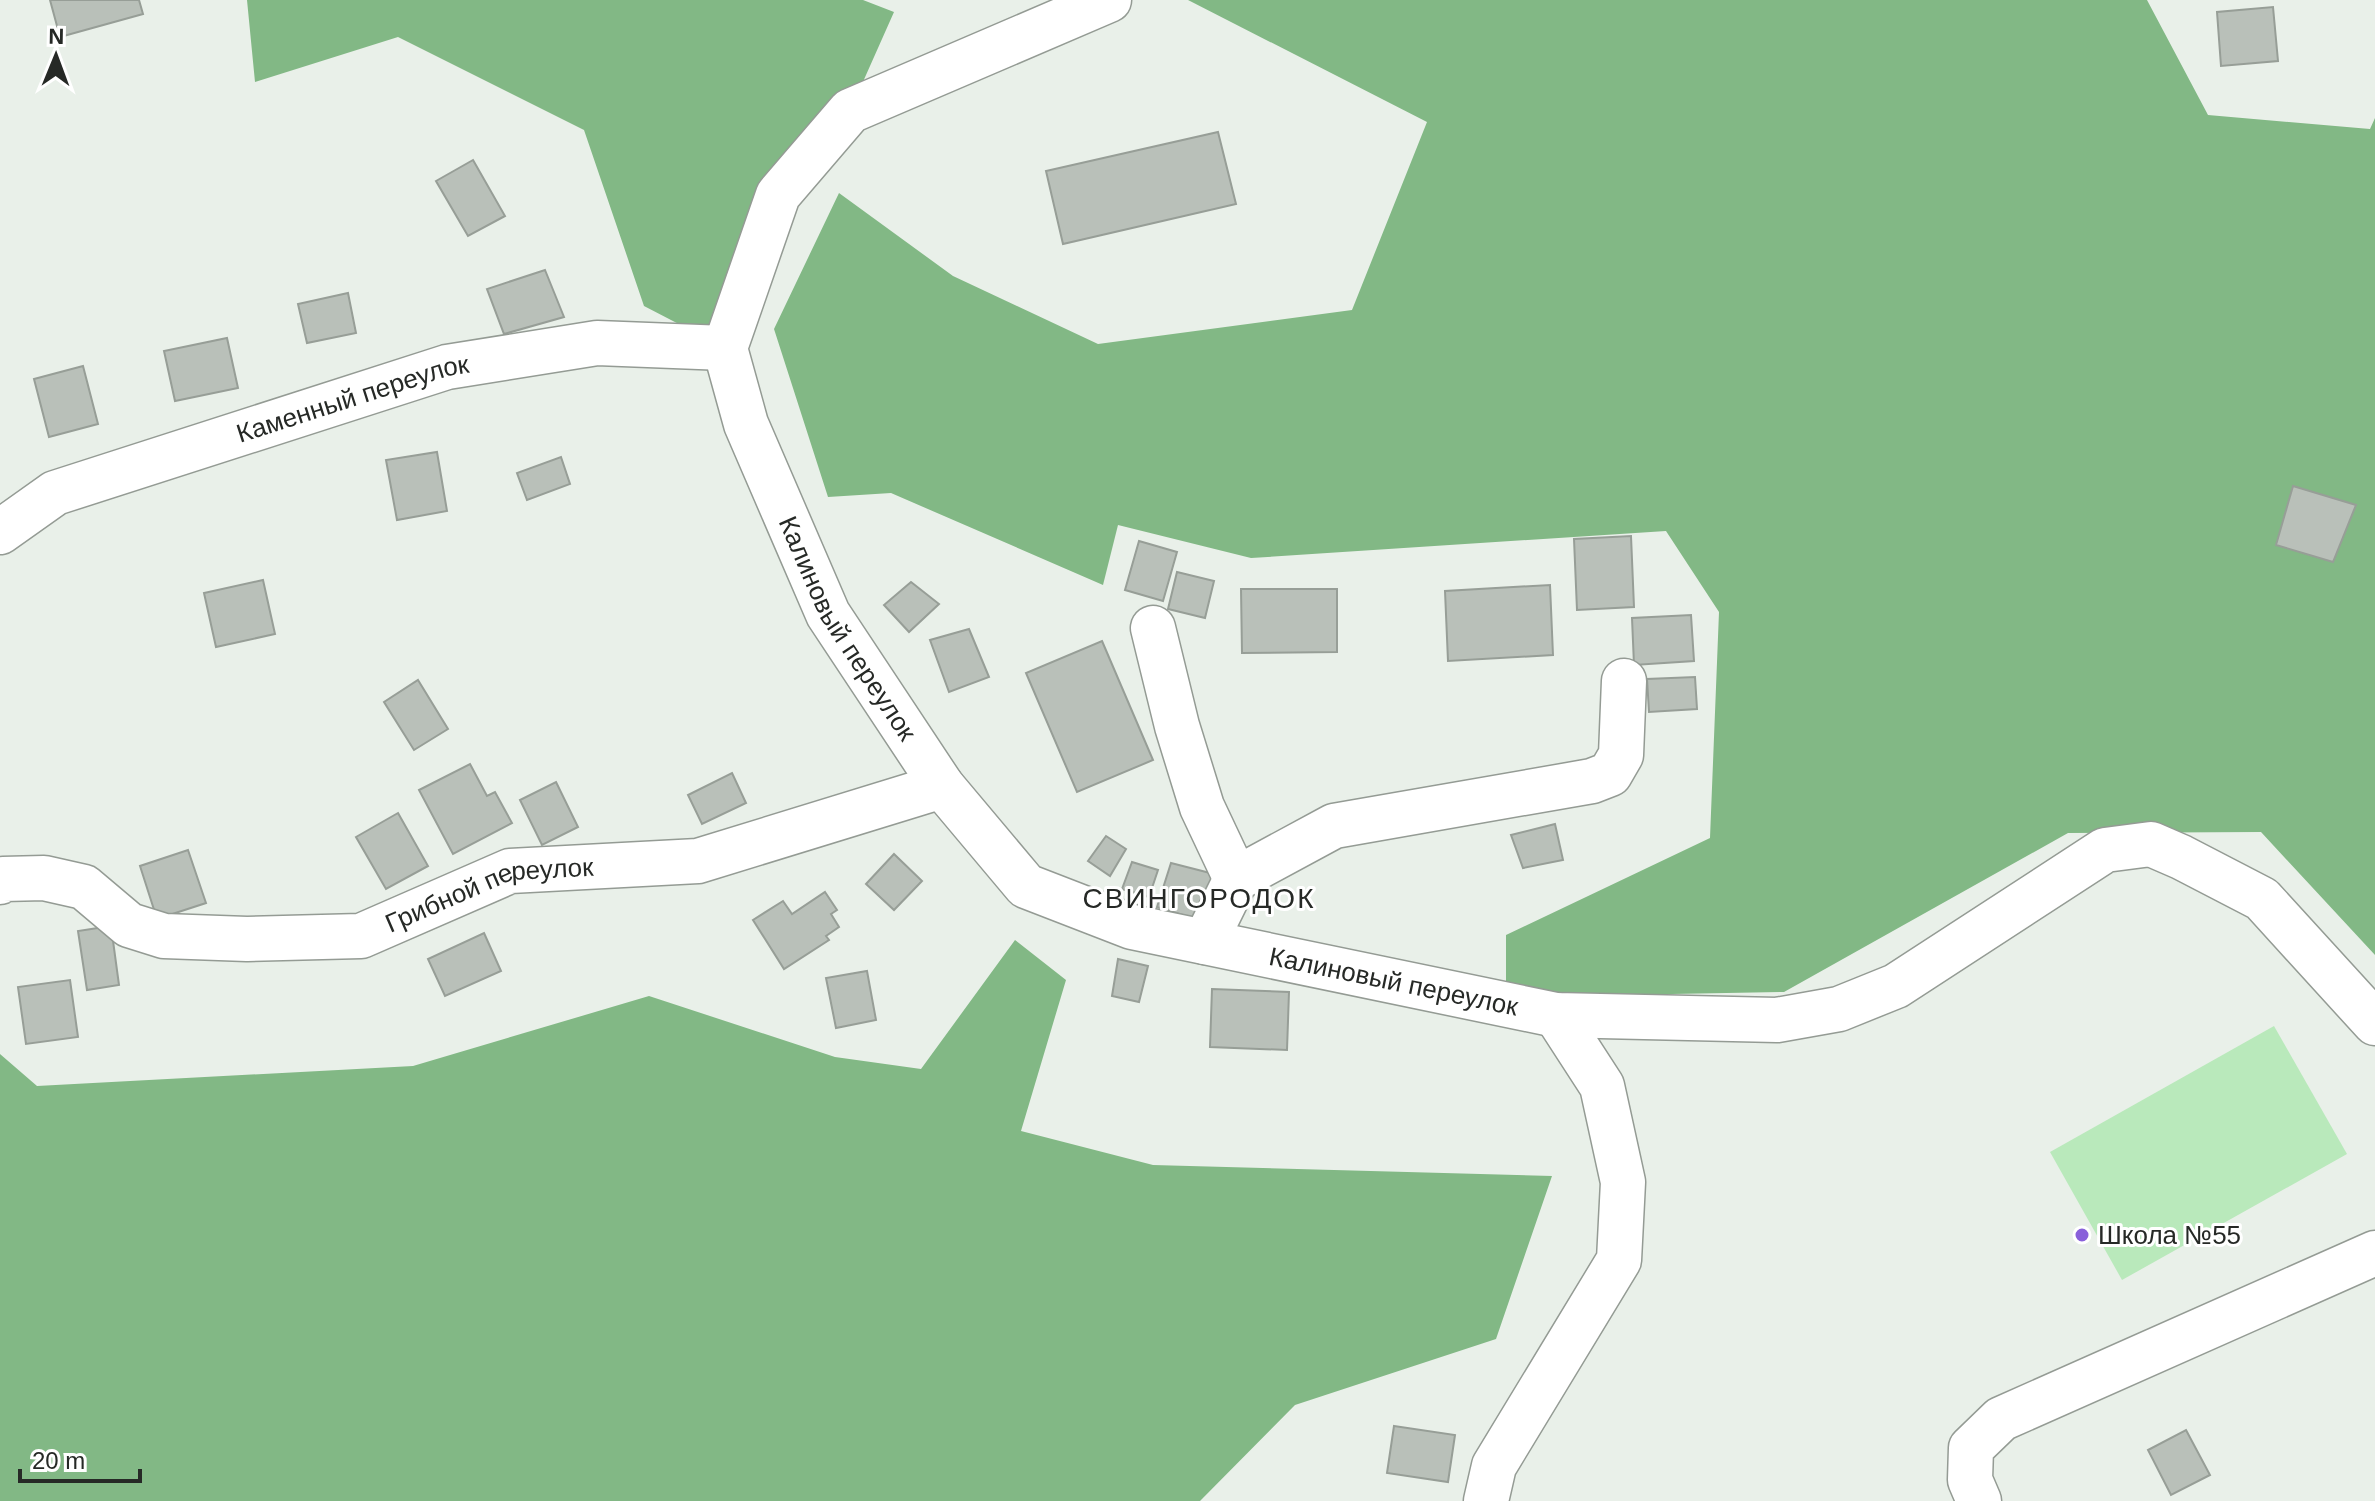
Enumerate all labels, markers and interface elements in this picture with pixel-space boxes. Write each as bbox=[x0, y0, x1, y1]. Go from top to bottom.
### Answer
north arrow bbox=[16, 16, 96, 96]
text: N bbox=[48, 24, 65, 49]
street label: Каменный переулок bbox=[233, 349, 472, 449]
street label: Калиновый переулок bbox=[773, 512, 923, 747]
street label: Грибной переулок bbox=[381, 852, 595, 939]
district label: СВИНГОРОДОК bbox=[1083, 883, 1315, 914]
street label: Калиновый переулок bbox=[1267, 941, 1521, 1022]
place label: Школа №55 bbox=[2098, 1220, 2241, 1250]
marker: Школа №55 bbox=[2073, 1226, 2091, 1244]
scale bar bbox=[20, 1433, 140, 1483]
text: 20 m bbox=[32, 1447, 85, 1474]

